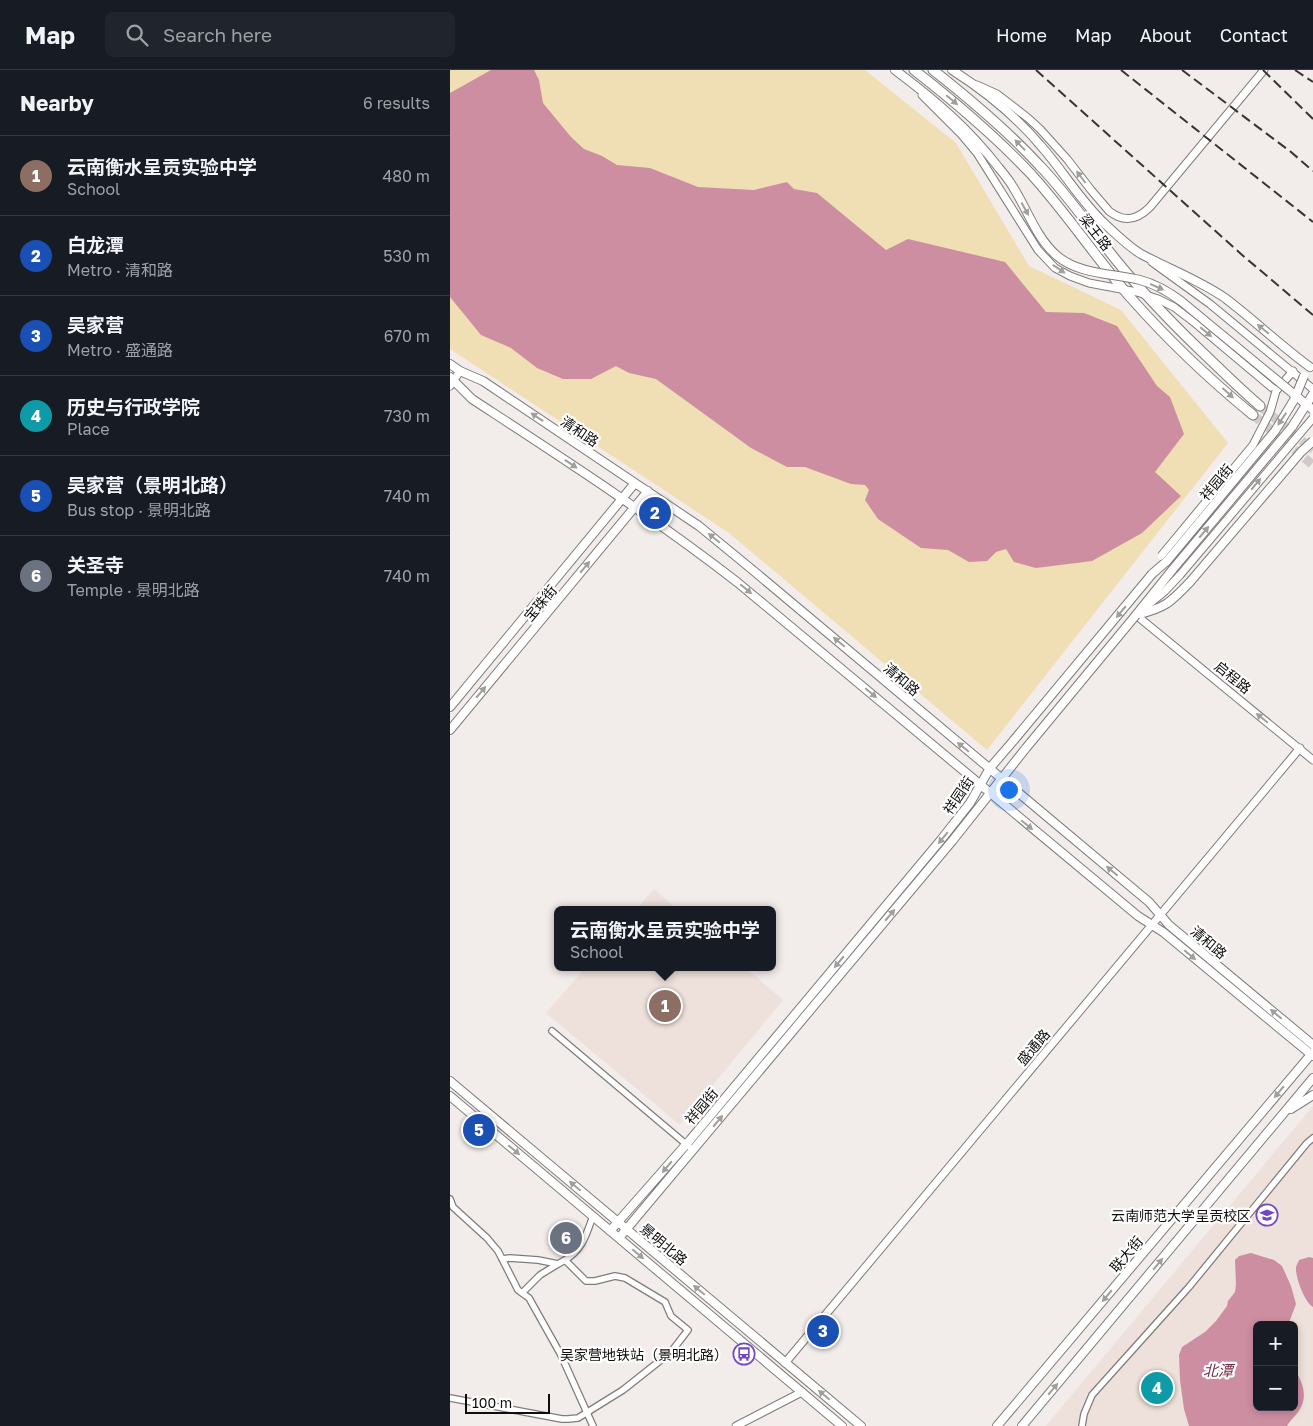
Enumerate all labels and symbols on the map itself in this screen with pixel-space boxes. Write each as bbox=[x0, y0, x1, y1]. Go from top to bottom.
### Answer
one-way arrow bbox=[945, 95, 958, 106]
one-way arrow bbox=[1014, 139, 1026, 151]
one-way arrow bbox=[1076, 170, 1086, 184]
one-way arrow bbox=[1021, 202, 1030, 216]
street label: 梁王路 bbox=[1076, 210, 1116, 254]
one-way arrow bbox=[1053, 264, 1066, 274]
one-way arrow bbox=[1150, 283, 1164, 291]
one-way arrow bbox=[1257, 324, 1270, 335]
one-way arrow bbox=[1199, 327, 1212, 338]
one-way arrow bbox=[1221, 387, 1234, 398]
one-way arrow bbox=[530, 412, 543, 422]
street label: 清和路 bbox=[558, 412, 602, 450]
one-way arrow bbox=[1278, 412, 1287, 426]
one-way arrow bbox=[564, 459, 578, 469]
street label: 祥园街 bbox=[1196, 460, 1236, 504]
one-way arrow bbox=[1251, 478, 1262, 491]
pin: 2 bbox=[639, 494, 671, 532]
one-way arrow bbox=[1199, 525, 1210, 538]
one-way arrow bbox=[708, 533, 721, 544]
one-way arrow bbox=[580, 561, 591, 574]
street label: 宝珠街 bbox=[520, 581, 560, 625]
one-way arrow bbox=[739, 583, 752, 594]
one-way arrow bbox=[1115, 605, 1127, 617]
one-way arrow bbox=[833, 637, 845, 648]
street label: 启程路 bbox=[1211, 657, 1255, 697]
street label: 清和路 bbox=[880, 659, 924, 699]
one-way arrow bbox=[476, 686, 487, 699]
one-way arrow bbox=[864, 688, 877, 699]
one-way arrow bbox=[1256, 712, 1269, 723]
one-way arrow bbox=[957, 741, 970, 752]
street label: 祥园街 bbox=[939, 773, 977, 817]
your location bbox=[996, 777, 1022, 803]
one-way arrow bbox=[1021, 819, 1034, 830]
one-way arrow bbox=[938, 831, 949, 844]
one-way arrow bbox=[1105, 865, 1118, 876]
one-way arrow bbox=[884, 909, 895, 922]
street label: 清和路 bbox=[1187, 922, 1231, 962]
one-way arrow bbox=[1184, 949, 1197, 960]
one-way arrow bbox=[833, 955, 844, 968]
pin: 1 bbox=[649, 987, 681, 1025]
one-way arrow bbox=[1270, 1008, 1282, 1020]
street label: 盛通路 bbox=[1013, 1025, 1053, 1069]
street label: 祥园街 bbox=[681, 1084, 721, 1128]
one-way arrow bbox=[1274, 1085, 1285, 1098]
pin: 5 bbox=[463, 1111, 495, 1149]
one-way arrow bbox=[712, 1115, 724, 1127]
one-way arrow bbox=[507, 1144, 520, 1155]
one-way arrow bbox=[661, 1160, 672, 1173]
one-way arrow bbox=[568, 1180, 581, 1191]
school or university icon: 云南师范大学呈贡校区 bbox=[1255, 1203, 1279, 1227]
place label: 云南师范大学呈贡校区 bbox=[1111, 1207, 1251, 1224]
pin: 6 bbox=[550, 1219, 582, 1257]
street label: 景明北路 bbox=[637, 1219, 691, 1269]
street label: 联大街 bbox=[1106, 1232, 1146, 1276]
one-way arrow bbox=[632, 1249, 645, 1260]
one-way arrow bbox=[1152, 1258, 1163, 1271]
one-way arrow bbox=[693, 1285, 706, 1296]
one-way arrow bbox=[1101, 1289, 1112, 1302]
pin: 3 bbox=[807, 1312, 839, 1350]
bus stop icon: 吴家营地铁站（景明北路） bbox=[732, 1342, 756, 1366]
place label: 吴家营地铁站（景明北路） bbox=[560, 1346, 728, 1363]
water label: 北潭 bbox=[1203, 1361, 1236, 1379]
pin: 4 bbox=[1141, 1369, 1173, 1407]
one-way arrow bbox=[1048, 1382, 1059, 1395]
one-way arrow bbox=[817, 1389, 830, 1400]
scale bar bbox=[465, 1391, 550, 1414]

